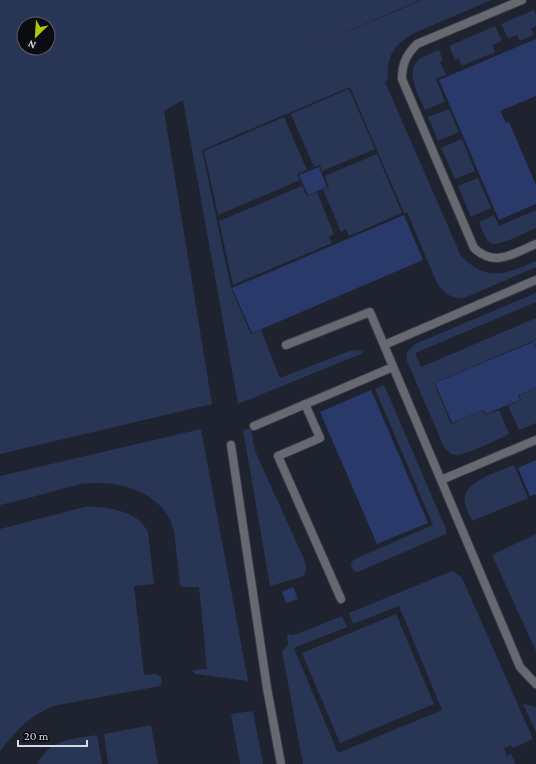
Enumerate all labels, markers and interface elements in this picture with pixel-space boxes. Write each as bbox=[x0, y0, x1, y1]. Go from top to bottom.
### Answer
north arrow bbox=[16, 16, 56, 56]
text: N bbox=[25, 38, 38, 52]
scale bar bbox=[18, 722, 87, 748]
text: 20 m bbox=[24, 729, 49, 743]

